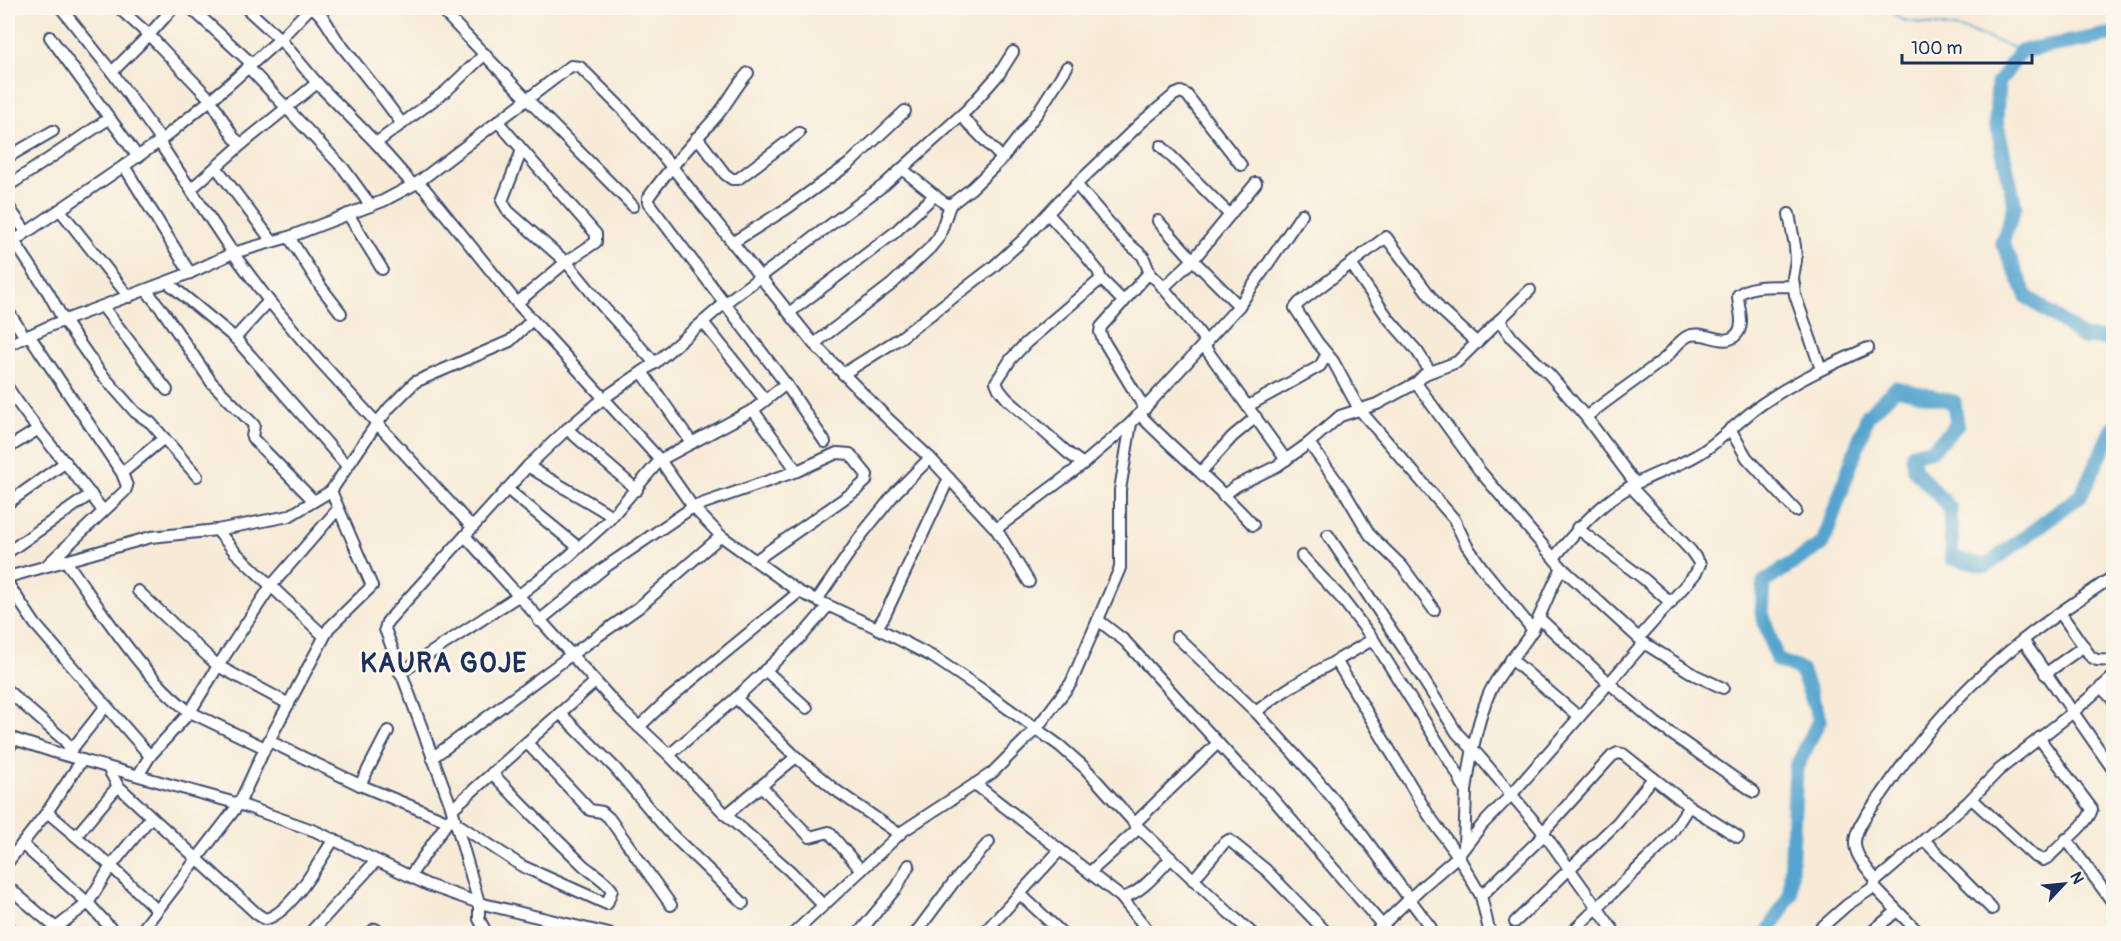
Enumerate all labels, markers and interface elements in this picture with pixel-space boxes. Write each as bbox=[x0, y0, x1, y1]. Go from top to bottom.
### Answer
scale bar bbox=[1902, 27, 2032, 65]
text: 100 m bbox=[1911, 37, 1963, 60]
district label: KAURA GOJE bbox=[360, 647, 528, 680]
north arrow bbox=[2034, 854, 2094, 914]
text: N bbox=[2065, 869, 2088, 887]

